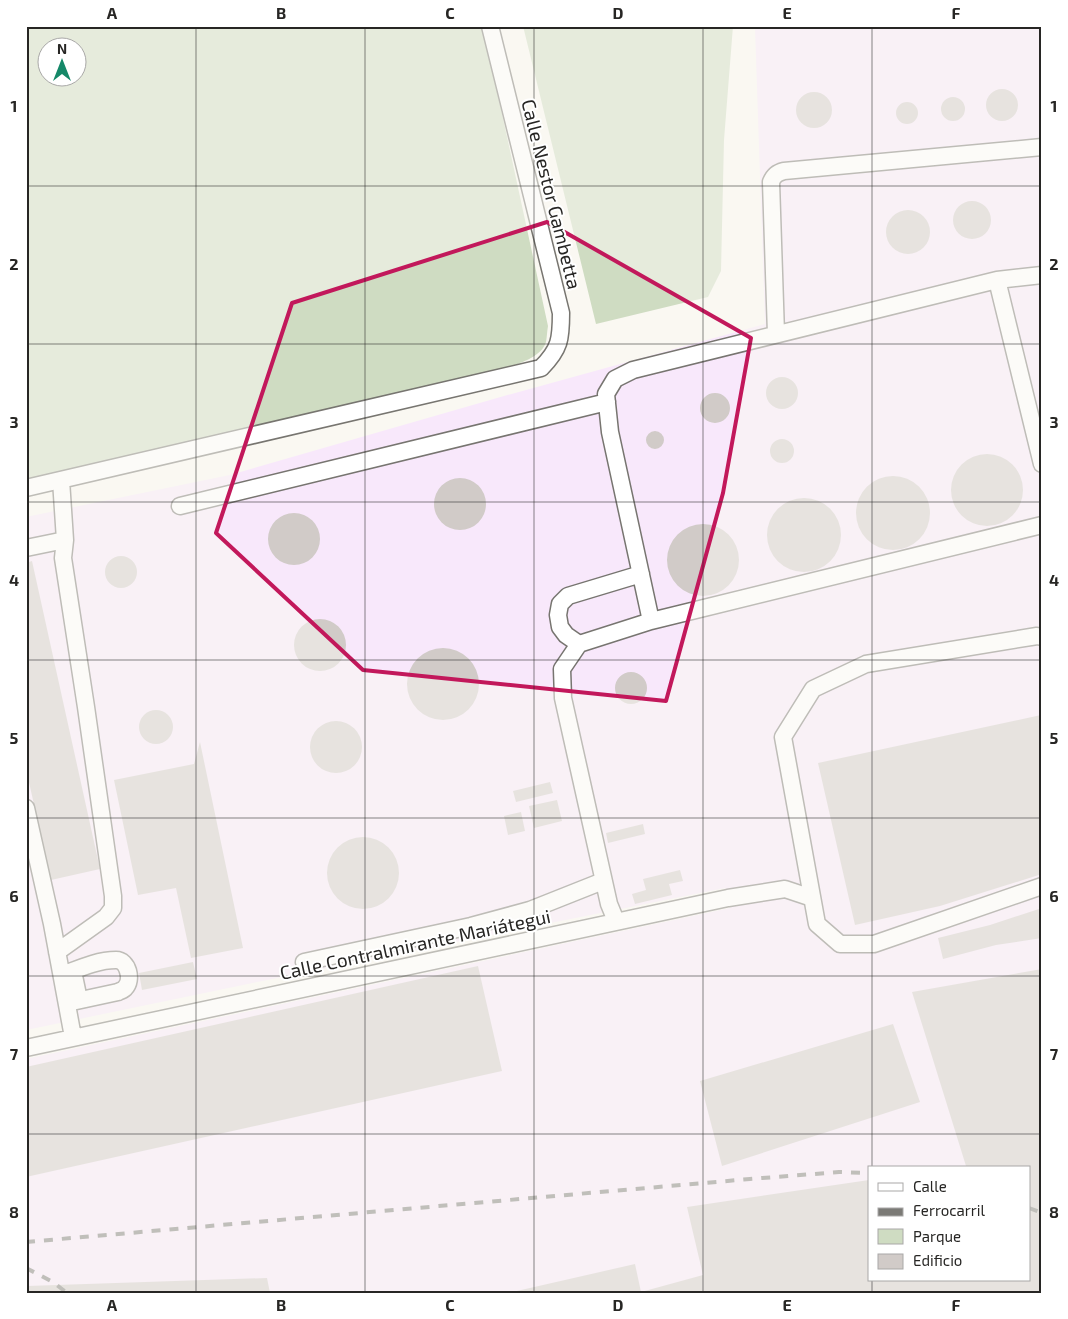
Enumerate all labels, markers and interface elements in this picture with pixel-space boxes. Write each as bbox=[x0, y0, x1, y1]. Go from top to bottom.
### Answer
text: A bbox=[107, 3, 118, 22]
text: B bbox=[276, 3, 286, 22]
text: C bbox=[445, 3, 455, 22]
text: D bbox=[613, 3, 624, 22]
text: E bbox=[782, 3, 792, 22]
text: F bbox=[952, 3, 961, 22]
north arrow bbox=[38, 38, 88, 88]
text: N bbox=[57, 40, 67, 57]
text: 1 bbox=[11, 96, 17, 115]
text: 1 bbox=[1051, 96, 1057, 115]
street label: Calle Nestor Gambetta bbox=[517, 97, 587, 291]
text: 2 bbox=[9, 254, 19, 273]
text: 2 bbox=[1049, 254, 1059, 273]
text: 3 bbox=[9, 412, 19, 431]
text: 3 bbox=[1049, 412, 1059, 431]
text: 4 bbox=[9, 570, 19, 589]
text: 4 bbox=[1049, 570, 1059, 589]
text: 5 bbox=[10, 728, 19, 747]
text: 5 bbox=[1050, 728, 1059, 747]
text: 6 bbox=[9, 886, 19, 905]
text: 6 bbox=[1049, 886, 1059, 905]
street label: Calle Contralmirante Mariátegui bbox=[278, 904, 552, 984]
text: 7 bbox=[10, 1044, 19, 1063]
text: 7 bbox=[1050, 1044, 1059, 1063]
legend bbox=[868, 1166, 1030, 1282]
text: Calle bbox=[913, 1177, 947, 1195]
text: Ferrocarril bbox=[913, 1201, 986, 1219]
text: 8 bbox=[9, 1202, 19, 1221]
text: 8 bbox=[1049, 1202, 1059, 1221]
text: Parque bbox=[913, 1227, 961, 1245]
text: Edificio bbox=[913, 1251, 962, 1269]
text: A bbox=[107, 1295, 118, 1314]
text: B bbox=[276, 1295, 286, 1314]
text: C bbox=[445, 1295, 455, 1314]
text: D bbox=[613, 1295, 624, 1314]
text: E bbox=[782, 1295, 792, 1314]
text: F bbox=[952, 1295, 961, 1314]

